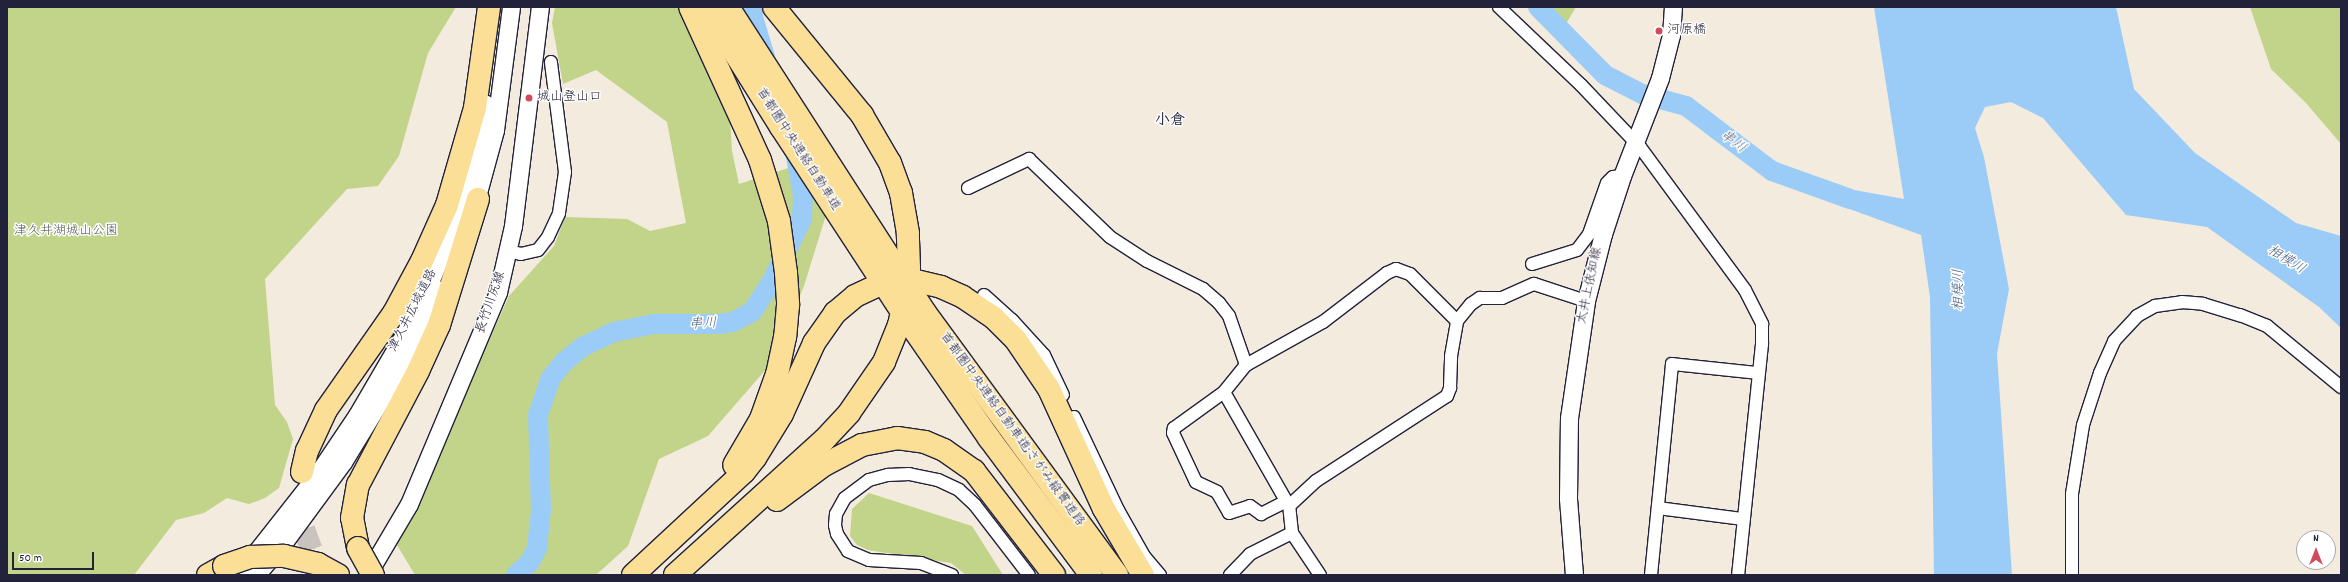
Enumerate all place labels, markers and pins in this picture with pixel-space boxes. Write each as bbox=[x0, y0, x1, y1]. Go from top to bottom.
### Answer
place label: 河原橋 bbox=[1667, 23, 1706, 39]
marker: 河原橋 bbox=[1654, 26, 1664, 36]
place label: 城山登山口 bbox=[537, 90, 602, 106]
marker: 城山登山口 bbox=[524, 93, 534, 103]

